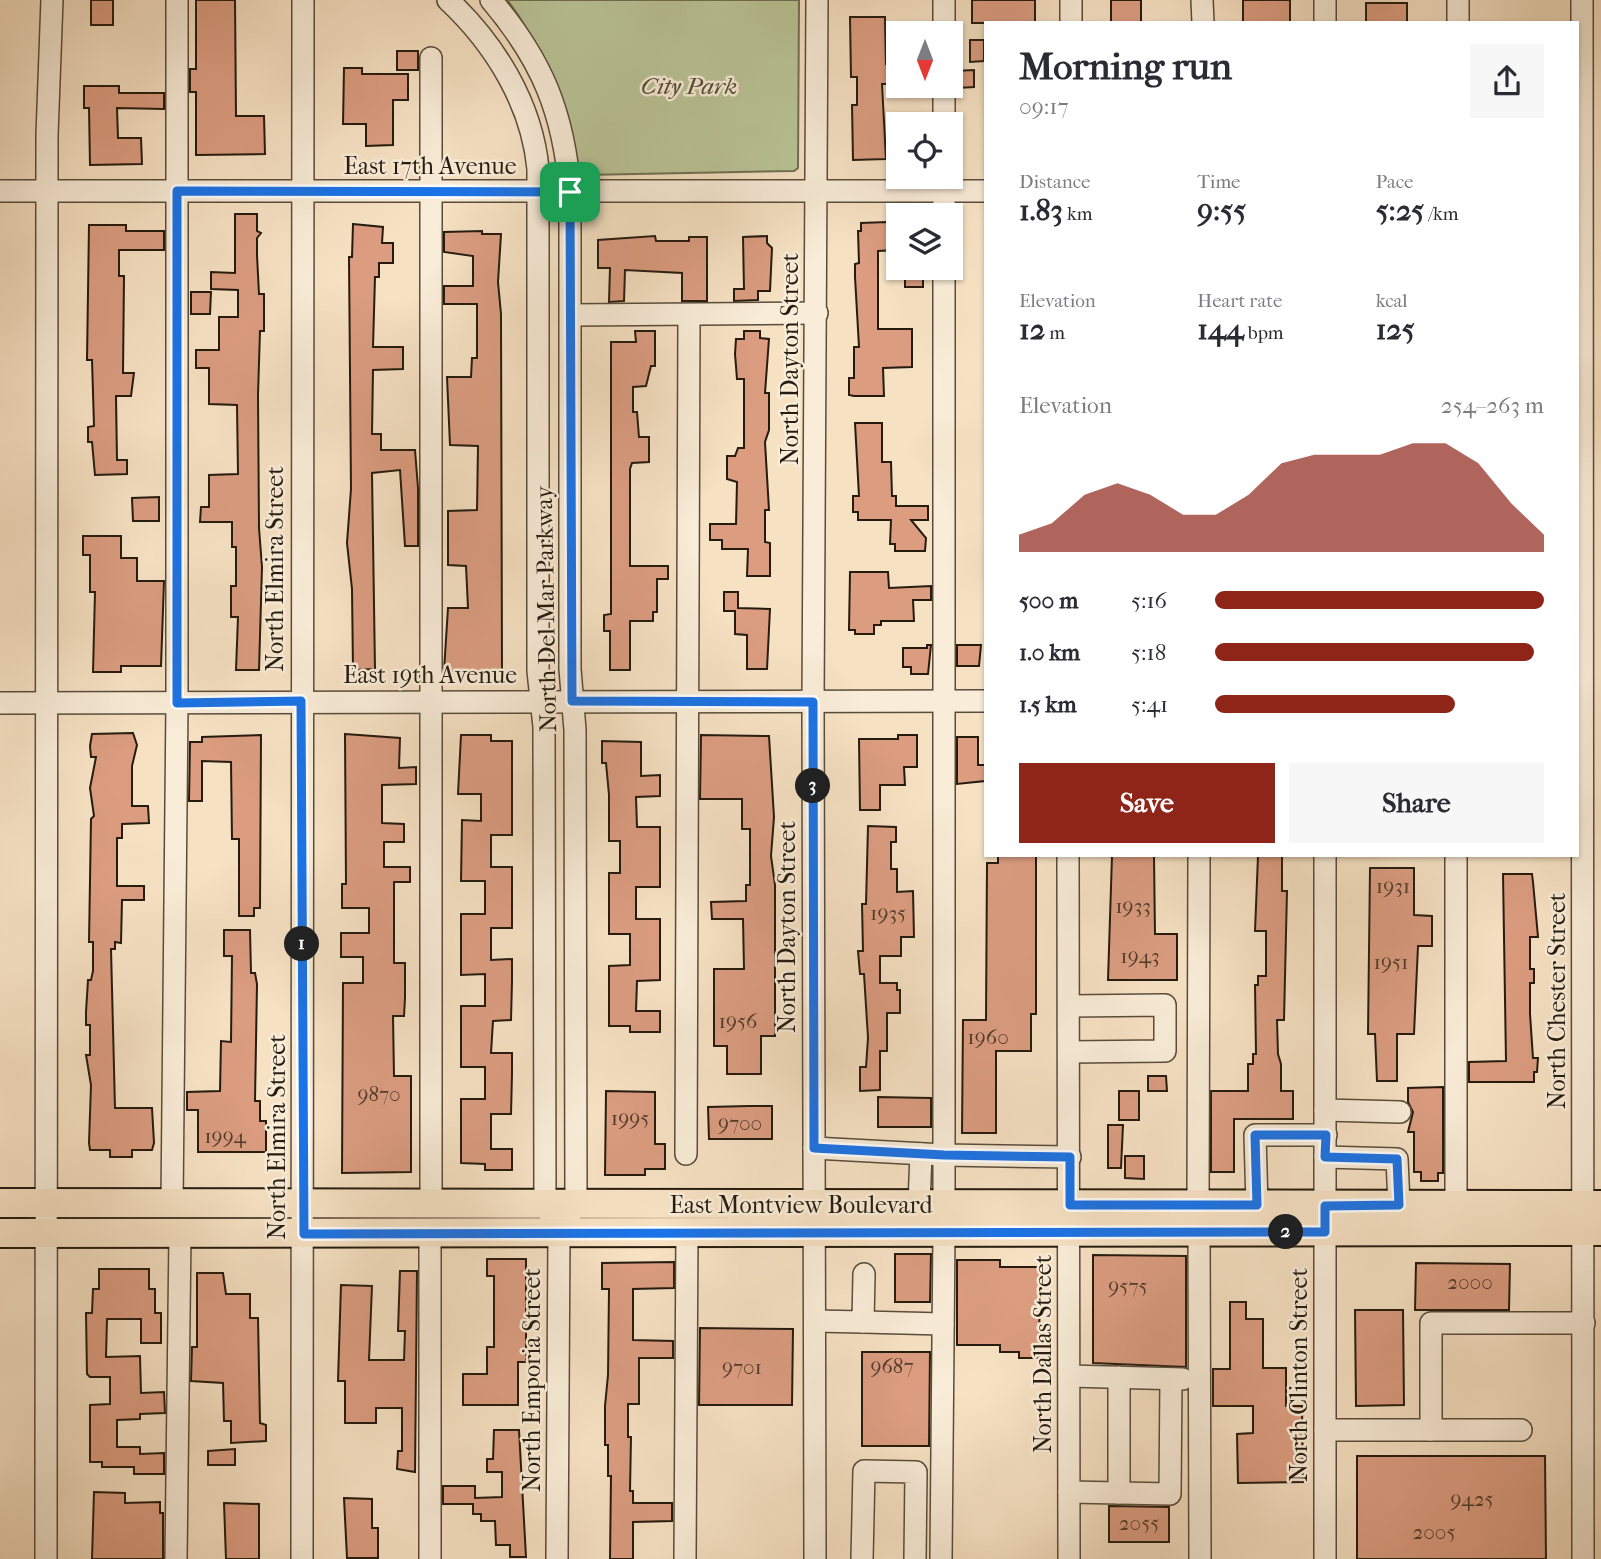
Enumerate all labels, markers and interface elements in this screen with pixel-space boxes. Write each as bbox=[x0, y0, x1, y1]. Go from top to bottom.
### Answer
north arrow bbox=[886, 21, 962, 98]
map controls bbox=[886, 21, 963, 280]
text: Morning run bbox=[1019, 44, 1232, 89]
button: share bbox=[1470, 44, 1544, 118]
park label: City Park bbox=[641, 72, 737, 100]
text: 09:17 bbox=[1019, 93, 1069, 120]
button: locate bbox=[886, 112, 963, 189]
street label: East 17th Avenue bbox=[343, 152, 517, 180]
pin bbox=[540, 162, 600, 222]
text: Distance bbox=[1019, 171, 1090, 193]
text: Time bbox=[1197, 171, 1241, 193]
text: Pace bbox=[1376, 171, 1414, 193]
icon: arrive bbox=[551, 173, 589, 211]
text: 1.83 bbox=[1019, 193, 1063, 228]
text: 9:55 bbox=[1197, 193, 1246, 228]
text: 5:25 bbox=[1376, 193, 1424, 228]
button: layers bbox=[886, 203, 963, 280]
text: km bbox=[1063, 203, 1093, 225]
text: /km bbox=[1424, 203, 1459, 225]
street label: North Dayton Street bbox=[776, 253, 804, 465]
text: Elevation bbox=[1019, 290, 1096, 312]
text: Heart rate bbox=[1197, 290, 1282, 312]
text: kcal bbox=[1376, 290, 1408, 312]
text: 12 bbox=[1019, 312, 1045, 347]
text: 144 bbox=[1197, 312, 1244, 347]
text: 125 bbox=[1376, 312, 1415, 347]
text: m bbox=[1045, 322, 1065, 344]
text: bpm bbox=[1244, 322, 1284, 344]
text: Elevation bbox=[1019, 392, 1112, 419]
text: 254–263 m bbox=[1441, 392, 1544, 419]
street label: North Elmira Street bbox=[261, 466, 289, 672]
street label: North Del Mar Parkway bbox=[530, 484, 562, 732]
text: 500 m bbox=[1019, 587, 1078, 614]
text: 5:16 bbox=[1131, 587, 1167, 614]
text: 1.0 km bbox=[1019, 639, 1080, 666]
text: 5:18 bbox=[1131, 639, 1166, 666]
street label: East 19th Avenue bbox=[343, 661, 517, 689]
text: 1.5 km bbox=[1019, 691, 1077, 718]
text: 5:41 bbox=[1131, 691, 1168, 718]
button: Save bbox=[1019, 763, 1275, 843]
button: Share bbox=[1289, 763, 1544, 843]
pin: 3 bbox=[796, 768, 830, 804]
text: 3 bbox=[809, 774, 816, 796]
street label: North Dayton Street bbox=[773, 821, 801, 1033]
house number: 1931 bbox=[1376, 874, 1410, 898]
street label: North Chester Street bbox=[1543, 892, 1571, 1109]
house number: 1933 bbox=[1115, 894, 1151, 918]
house number: 1935 bbox=[870, 901, 906, 925]
pin: 1 bbox=[284, 926, 320, 962]
text: 1 bbox=[298, 932, 305, 954]
house number: 1943 bbox=[1120, 944, 1160, 968]
house number: 1951 bbox=[1373, 950, 1409, 974]
house number: 1956 bbox=[719, 1009, 758, 1033]
house number: 1960 bbox=[967, 1025, 1009, 1049]
street label: North Elmira Street bbox=[263, 1034, 291, 1240]
house number: 9870 bbox=[357, 1082, 401, 1106]
house number: 1995 bbox=[611, 1106, 649, 1130]
house number: 9700 bbox=[718, 1111, 762, 1135]
house number: 1994 bbox=[204, 1124, 246, 1148]
street label: East Montview Boulevard bbox=[669, 1191, 933, 1219]
pin: 2 bbox=[1268, 1214, 1304, 1250]
text: 2 bbox=[1281, 1220, 1290, 1242]
street label: North Dallas Street bbox=[1029, 1254, 1057, 1453]
street label: North Emporia Street bbox=[518, 1268, 546, 1492]
street label: North Clinton Street bbox=[1285, 1268, 1313, 1482]
house number: 2000 bbox=[1447, 1270, 1493, 1294]
house number: 9575 bbox=[1108, 1274, 1148, 1298]
house number: 9687 bbox=[870, 1354, 914, 1378]
house number: 9701 bbox=[722, 1355, 762, 1379]
house number: 9425 bbox=[1450, 1487, 1494, 1511]
house number: 2055 bbox=[1119, 1511, 1159, 1535]
house number: 2005 bbox=[1412, 1520, 1456, 1544]

